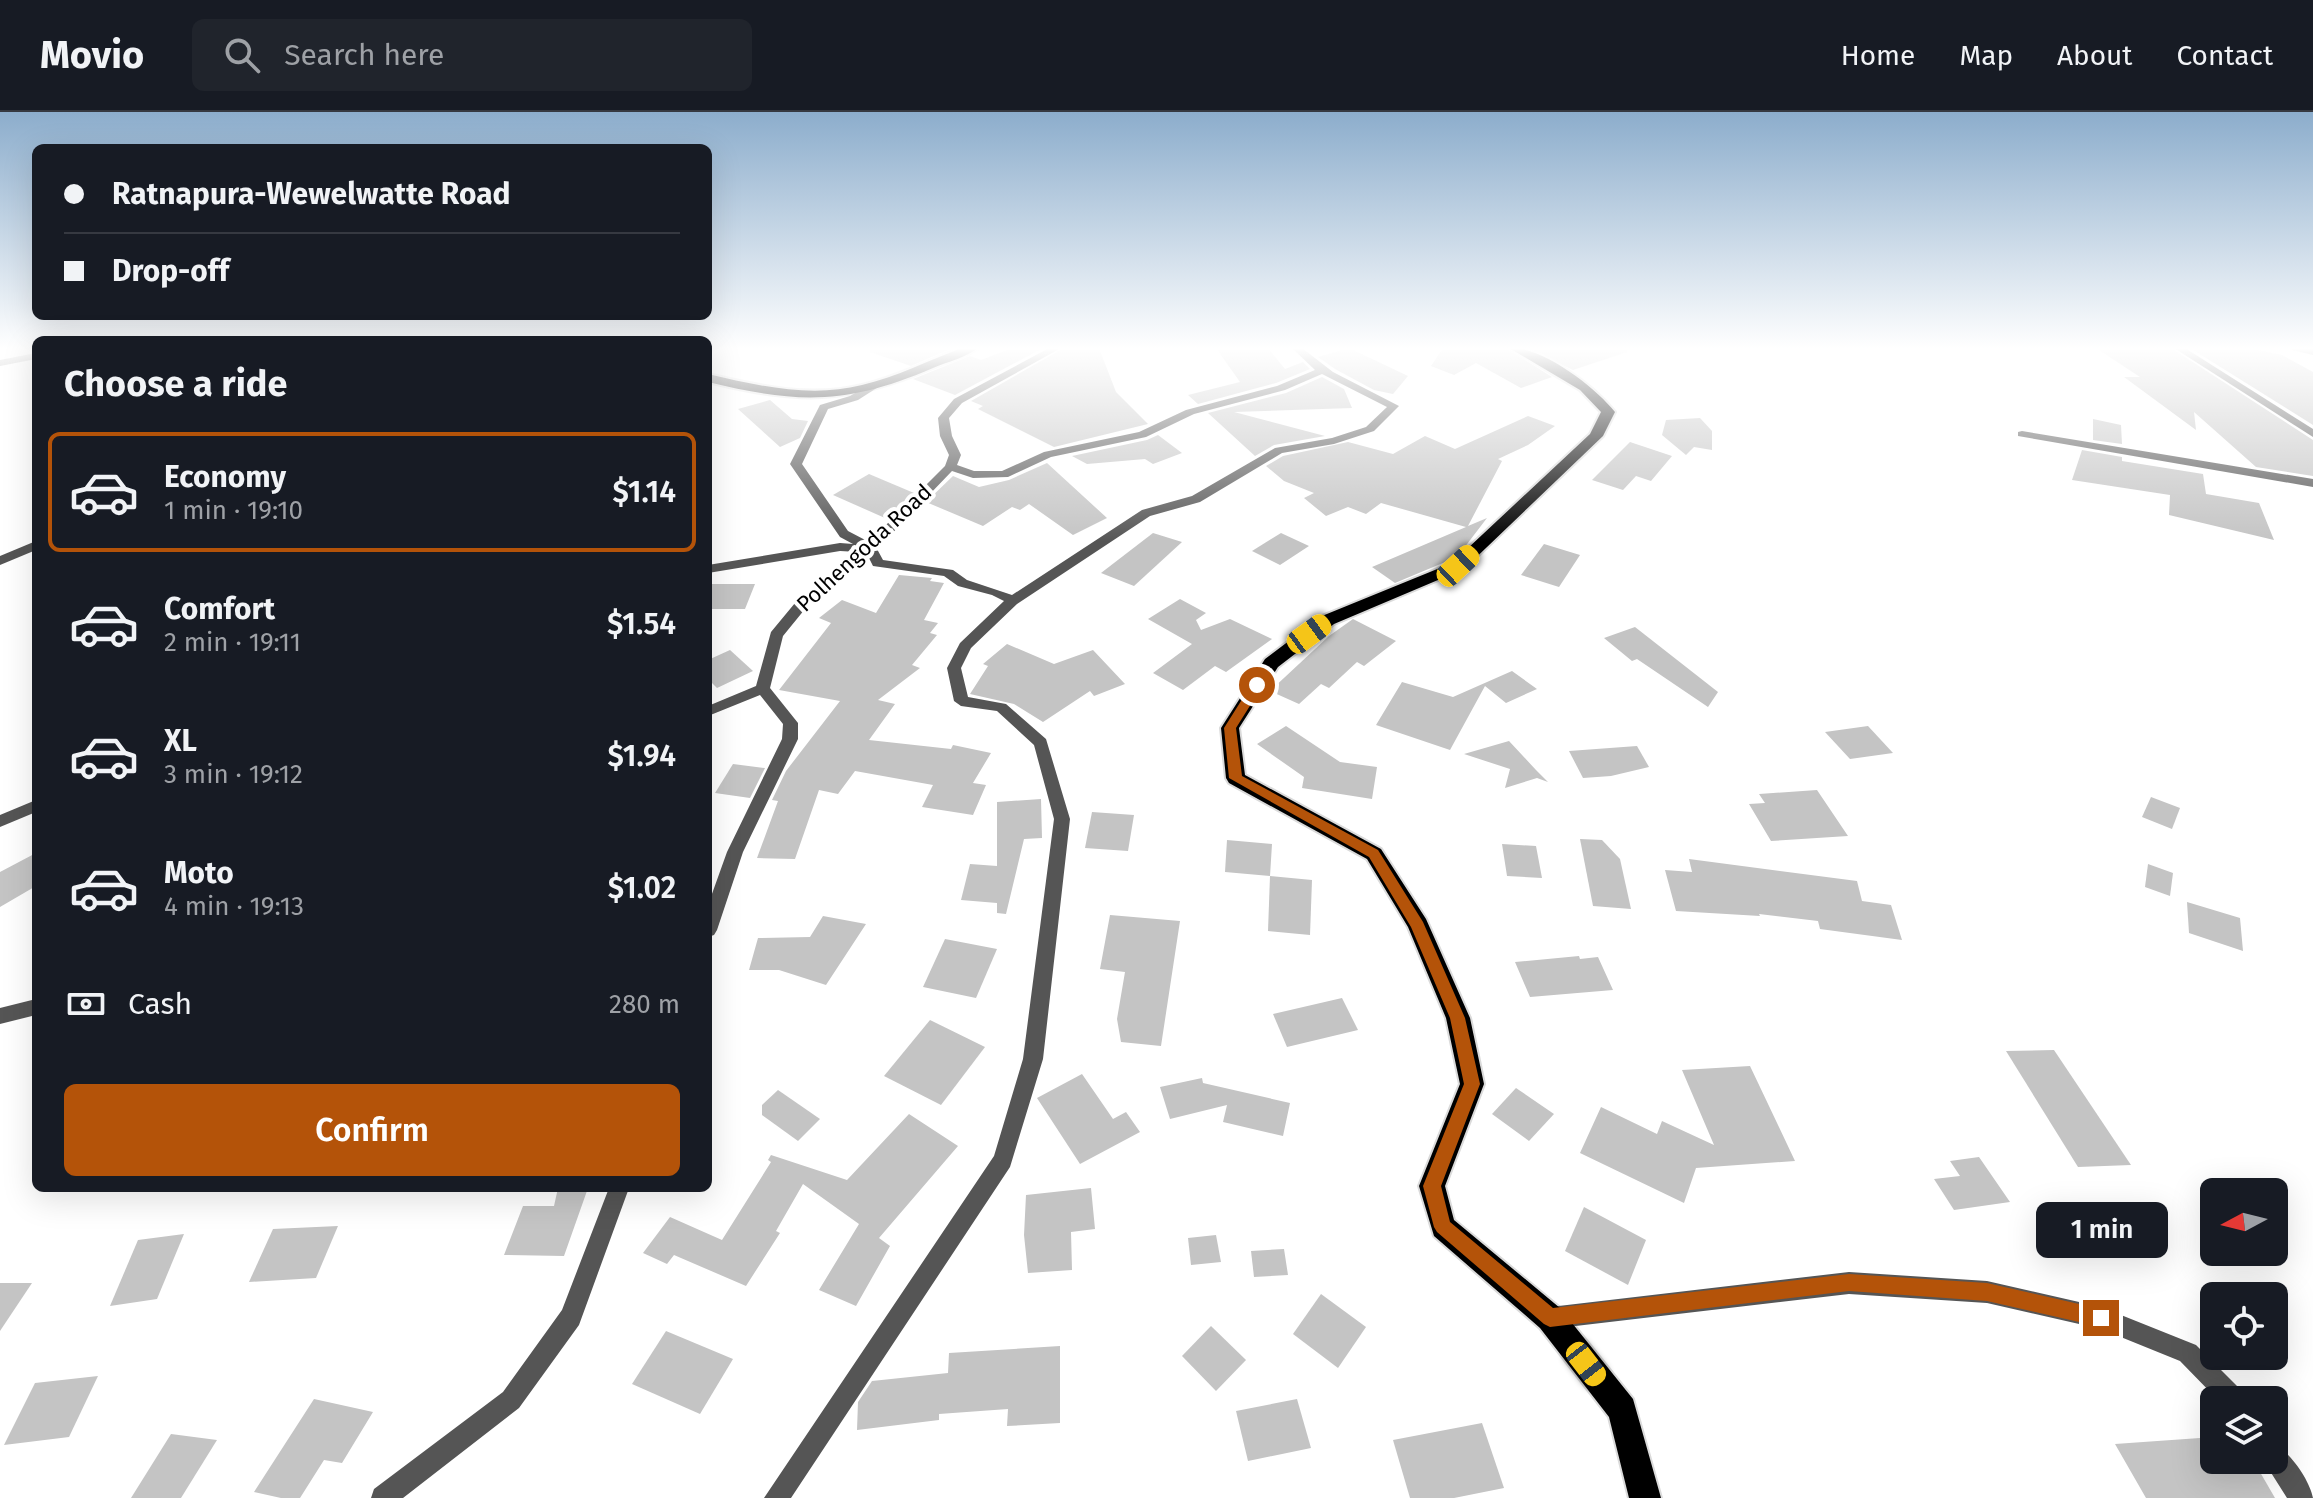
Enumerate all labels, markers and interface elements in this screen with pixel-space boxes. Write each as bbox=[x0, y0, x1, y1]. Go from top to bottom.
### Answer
search box bbox=[192, 19, 752, 91]
text: Movio bbox=[40, 32, 144, 78]
icon: search bbox=[220, 33, 264, 77]
text: Search here bbox=[284, 37, 444, 73]
text: Home bbox=[1841, 39, 1915, 72]
text: Map bbox=[1959, 39, 2013, 72]
text: About bbox=[2057, 39, 2132, 72]
text: Contact bbox=[2176, 39, 2273, 72]
text: Ratnapura-Wewelwatte Road bbox=[112, 176, 511, 212]
text: Drop-off bbox=[112, 253, 229, 289]
text: Choose a ride bbox=[64, 362, 287, 406]
icon: car bbox=[68, 456, 140, 528]
text: Economy bbox=[164, 459, 286, 495]
text: $1.14 bbox=[612, 474, 676, 510]
street label: Polhengoda Road bbox=[791, 479, 937, 617]
text: 1 min · 19:10 bbox=[164, 495, 303, 526]
car bbox=[1432, 541, 1484, 591]
icon: car bbox=[68, 588, 140, 660]
text: Comfort bbox=[164, 591, 275, 627]
text: $1.54 bbox=[607, 606, 676, 642]
car bbox=[1283, 610, 1335, 658]
text: 2 min · 19:11 bbox=[164, 627, 301, 658]
route start bbox=[1239, 667, 1275, 703]
icon: car bbox=[68, 720, 140, 792]
text: XL bbox=[164, 723, 197, 759]
text: $1.94 bbox=[608, 738, 676, 774]
text: 3 min · 19:12 bbox=[164, 759, 303, 790]
icon: car bbox=[68, 852, 140, 924]
text: Moto bbox=[164, 855, 234, 891]
text: $1.02 bbox=[608, 870, 676, 906]
text: 4 min · 19:13 bbox=[164, 891, 304, 922]
icon: cash bbox=[64, 982, 108, 1026]
text: Cash bbox=[128, 986, 192, 1022]
text: 280 m bbox=[609, 989, 680, 1020]
button: Confirm bbox=[64, 1084, 680, 1176]
north arrow bbox=[2200, 1178, 2288, 1266]
map controls bbox=[2200, 1178, 2288, 1474]
callout: 1 min bbox=[2035, 1202, 2167, 1258]
text: 1 min bbox=[2071, 1214, 2133, 1245]
button: locate bbox=[2200, 1282, 2288, 1370]
route end bbox=[2083, 1300, 2119, 1336]
car bbox=[1562, 1338, 1610, 1390]
button: layers bbox=[2200, 1386, 2288, 1474]

